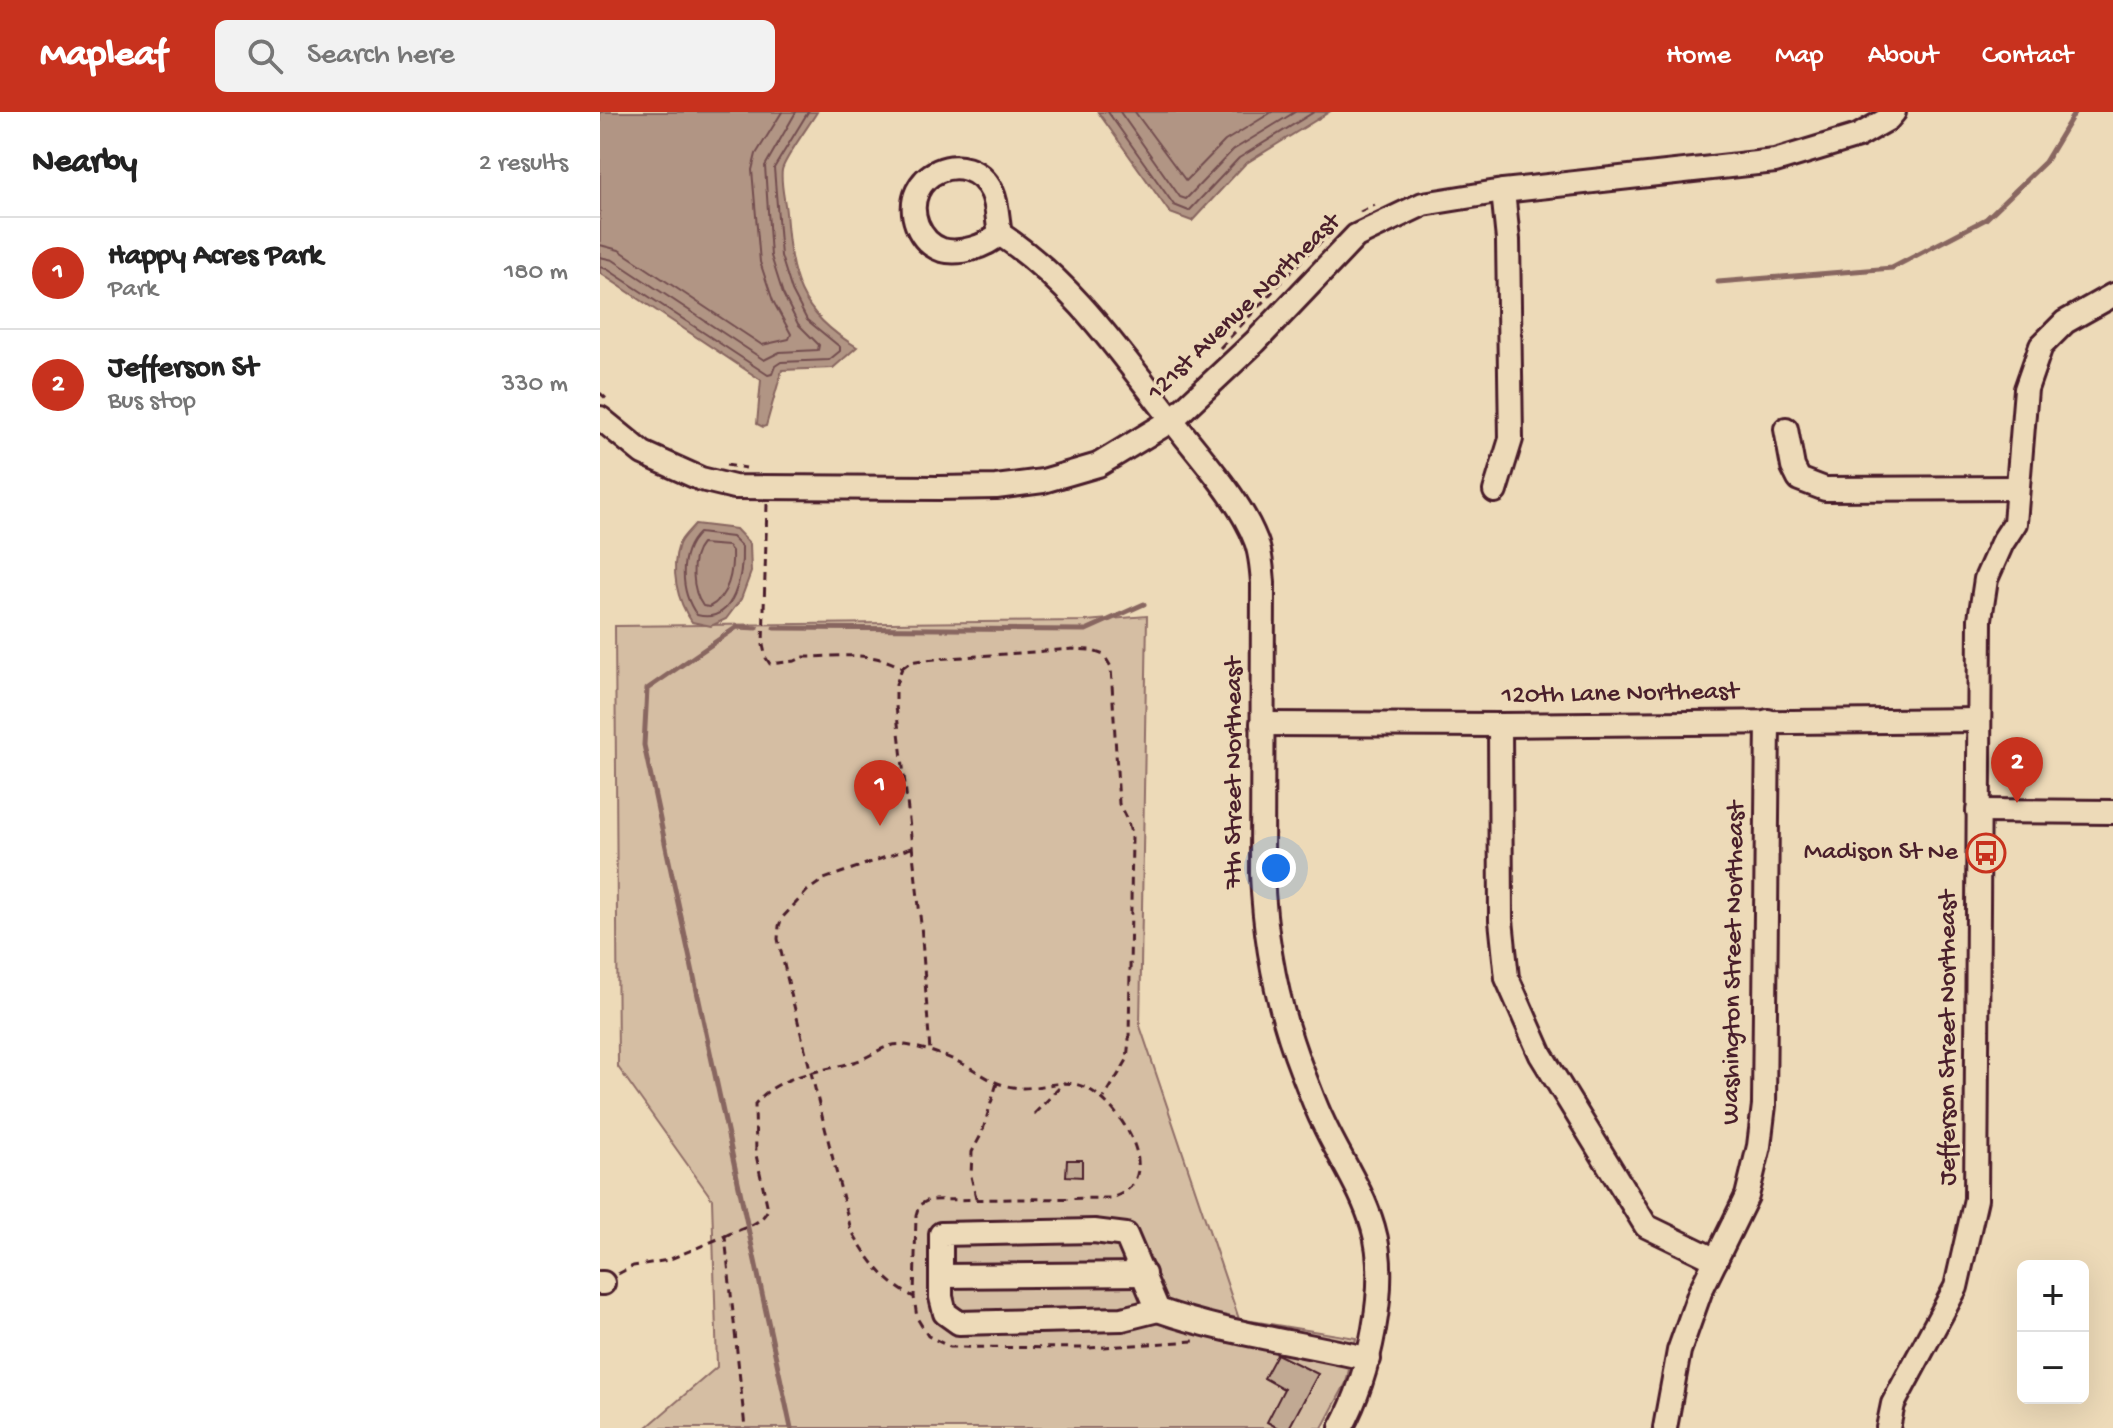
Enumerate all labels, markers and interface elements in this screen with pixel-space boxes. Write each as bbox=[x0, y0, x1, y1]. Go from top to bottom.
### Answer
search box bbox=[215, 20, 775, 92]
text: Mapleaf bbox=[40, 34, 167, 78]
icon: search bbox=[243, 34, 287, 78]
text: Search here bbox=[307, 39, 455, 74]
text: Home bbox=[1666, 40, 1731, 73]
text: Map bbox=[1775, 40, 1824, 73]
text: About bbox=[1868, 40, 1938, 73]
text: Contact bbox=[1982, 40, 2073, 73]
text: Nearby bbox=[32, 144, 137, 184]
text: 2 results bbox=[479, 149, 568, 180]
street label: 121st Avenue Northeast bbox=[1141, 206, 1350, 409]
text: Happy Acres Park bbox=[108, 240, 323, 275]
text: 1 bbox=[53, 258, 63, 289]
text: 180 m bbox=[504, 258, 568, 289]
text: Park bbox=[108, 275, 158, 306]
text: Jefferson St bbox=[108, 352, 258, 387]
text: 2 bbox=[52, 370, 64, 401]
text: 330 m bbox=[502, 370, 568, 401]
text: Bus stop bbox=[108, 387, 196, 418]
street label: 7th Street Northeast bbox=[1220, 655, 1251, 890]
street label: 120th Lane Northeast bbox=[1500, 677, 1741, 713]
pin: 2 bbox=[1991, 737, 2043, 803]
pin: 1 bbox=[854, 760, 906, 826]
street label: Washington Street Northeast bbox=[1717, 799, 1753, 1125]
bus stop icon: Madison St Ne bbox=[1965, 832, 2007, 874]
place label: Madison St Ne bbox=[1804, 838, 1959, 869]
your location bbox=[1256, 848, 1296, 888]
street label: Jefferson Street Northeast bbox=[1934, 888, 1965, 1186]
map controls bbox=[2017, 1260, 2089, 1404]
button: + bbox=[2017, 1260, 2089, 1332]
button: − bbox=[2017, 1332, 2089, 1404]

